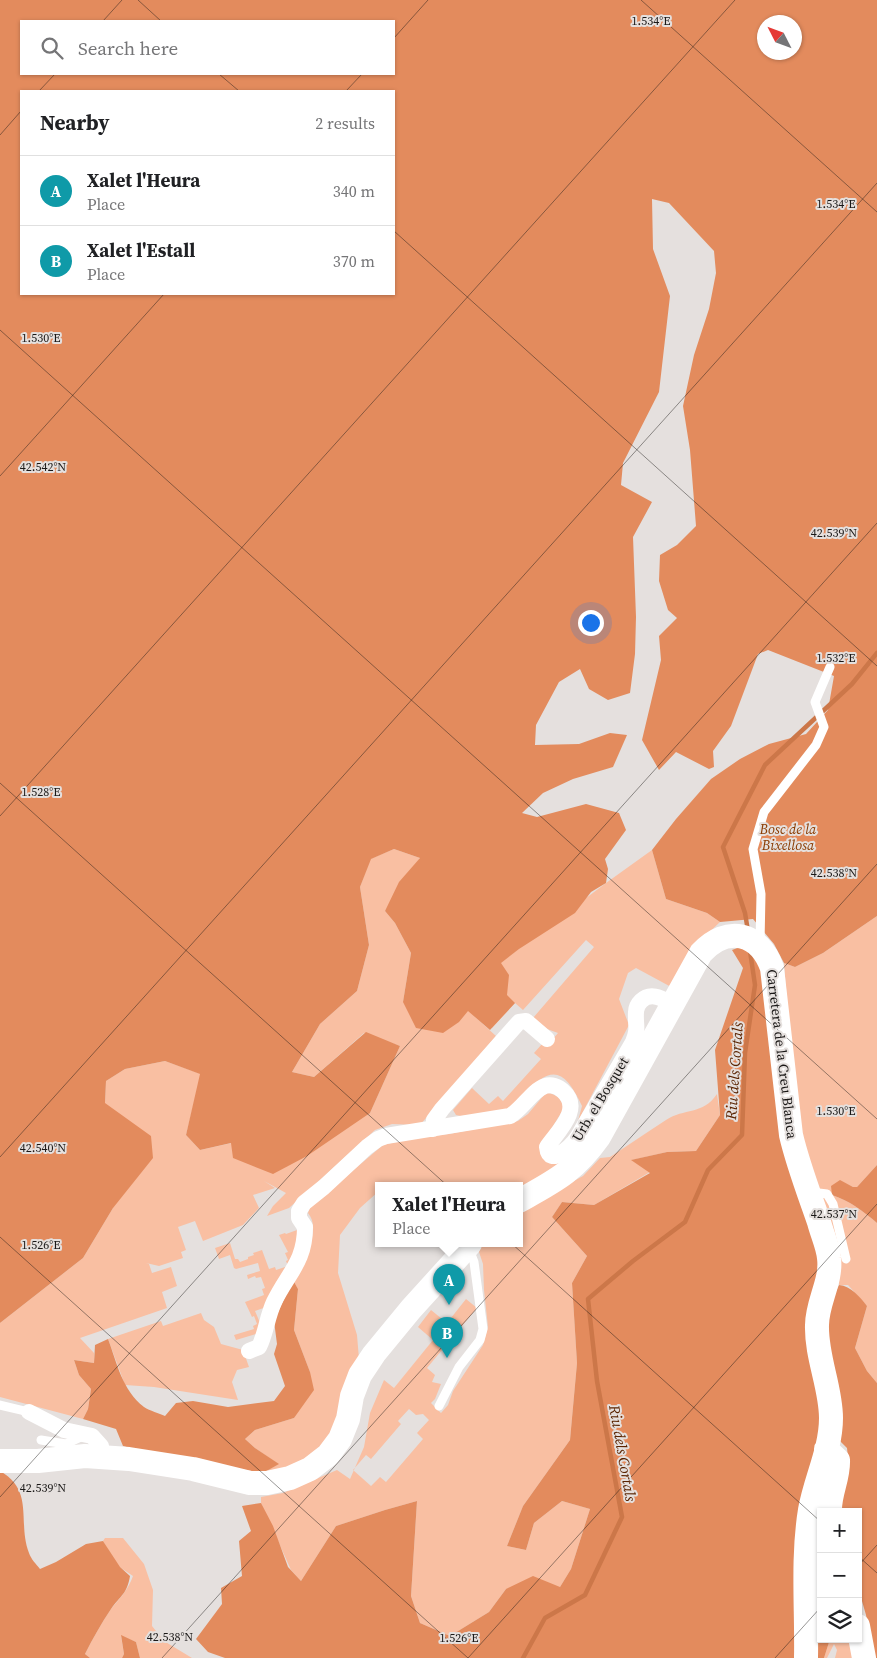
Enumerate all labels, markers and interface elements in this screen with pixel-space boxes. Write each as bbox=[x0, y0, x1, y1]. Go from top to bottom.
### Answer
text: 1.534°E bbox=[632, 13, 670, 29]
north arrow bbox=[757, 15, 802, 60]
search box bbox=[20, 20, 395, 75]
icon: search bbox=[38, 34, 66, 62]
text: Search here bbox=[78, 35, 178, 61]
text: Nearby bbox=[40, 108, 110, 137]
text: 2 results bbox=[315, 112, 375, 134]
text: Xalet l'Heura bbox=[87, 167, 200, 193]
text: A bbox=[51, 180, 61, 202]
text: 340 m bbox=[333, 180, 375, 202]
text: Place bbox=[87, 193, 125, 215]
text: 1.534°E bbox=[817, 196, 855, 212]
text: Xalet l'Estall bbox=[87, 237, 196, 263]
text: B bbox=[51, 250, 61, 272]
text: 370 m bbox=[333, 250, 375, 272]
text: Place bbox=[87, 263, 125, 285]
text: 1.530°E bbox=[22, 330, 60, 346]
text: 42.542°N bbox=[20, 459, 66, 475]
text: 42.539°N bbox=[811, 525, 857, 541]
your location bbox=[578, 610, 604, 636]
text: 1.532°E bbox=[817, 650, 855, 666]
text: 1.528°E bbox=[22, 784, 60, 800]
park label: Bosc de la Bixellosa bbox=[759, 819, 817, 855]
text: 42.538°N bbox=[811, 865, 857, 881]
street label: Carretera de la Creu Blanca bbox=[762, 968, 802, 1141]
water label: Riu dels Cortals bbox=[720, 1021, 748, 1121]
street label: Urb. el Bosquet bbox=[567, 1053, 633, 1145]
text: 1.530°E bbox=[817, 1103, 855, 1119]
text: 42.540°N bbox=[20, 1140, 66, 1156]
popup bbox=[375, 1182, 523, 1247]
text: Xalet l'Heura bbox=[392, 1191, 506, 1217]
text: 42.537°N bbox=[811, 1206, 857, 1222]
text: Place bbox=[392, 1217, 431, 1239]
text: 1.526°E bbox=[22, 1237, 60, 1253]
pin: A bbox=[433, 1264, 465, 1305]
pin: B bbox=[431, 1317, 463, 1358]
water label: Riu dels Cortals bbox=[604, 1402, 642, 1503]
text: 42.539°N bbox=[20, 1480, 66, 1496]
map controls bbox=[817, 1508, 862, 1643]
button: + bbox=[817, 1508, 862, 1553]
button: − bbox=[817, 1553, 862, 1598]
button: layers bbox=[817, 1598, 862, 1643]
text: 42.538°N bbox=[147, 1629, 193, 1645]
text: 1.526°E bbox=[440, 1630, 478, 1646]

